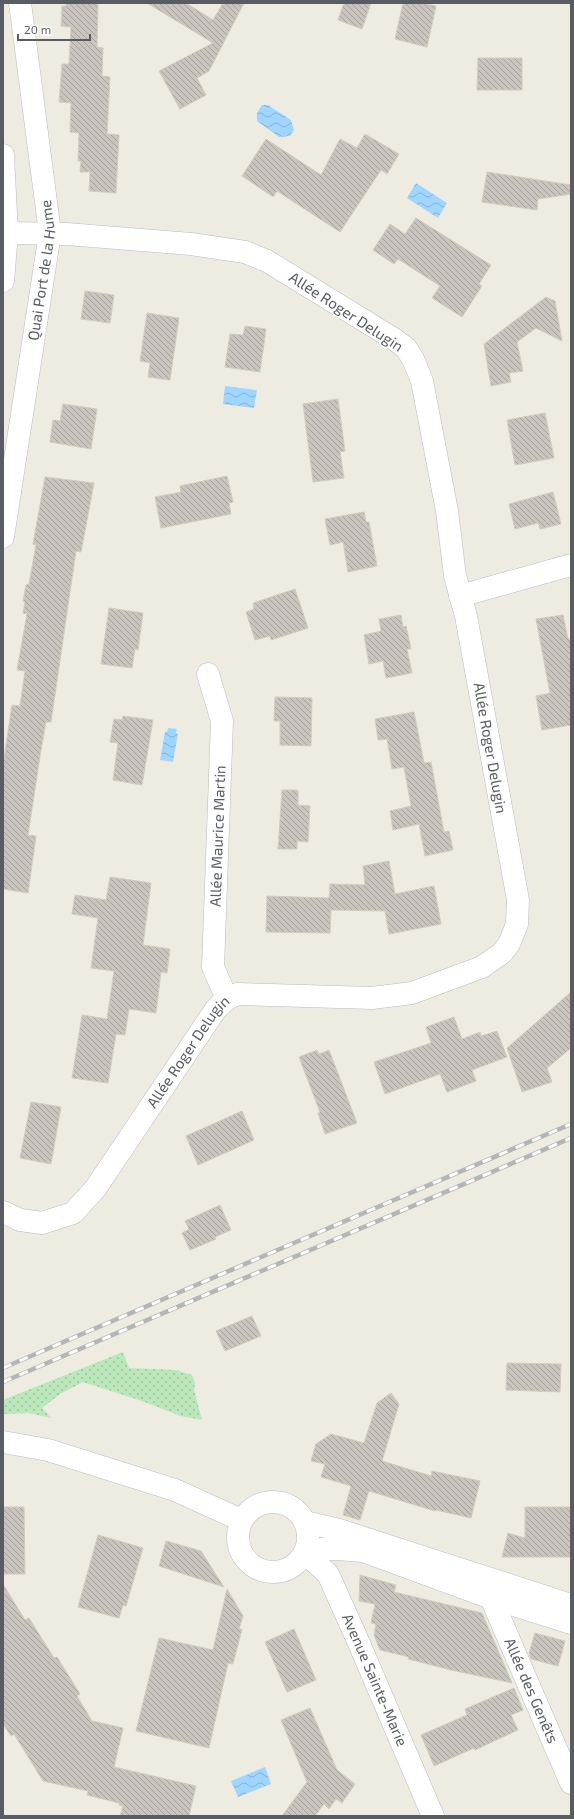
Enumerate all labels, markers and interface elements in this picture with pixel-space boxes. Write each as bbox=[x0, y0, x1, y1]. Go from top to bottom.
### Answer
scale bar bbox=[18, 16, 90, 42]
text: 20 m bbox=[24, 22, 51, 36]
street label: Quai Port de la Hume bbox=[24, 199, 58, 342]
street label: Allée Roger Delugin bbox=[286, 267, 407, 355]
street label: Allée Roger Delugin bbox=[471, 681, 511, 815]
street label: Allée Maurice Martin bbox=[206, 765, 228, 907]
street label: Allée Roger Delugin bbox=[142, 991, 233, 1111]
street label: Avenue Sainte-Marie bbox=[339, 1611, 412, 1749]
street label: Allée des Genêts bbox=[501, 1635, 563, 1746]

